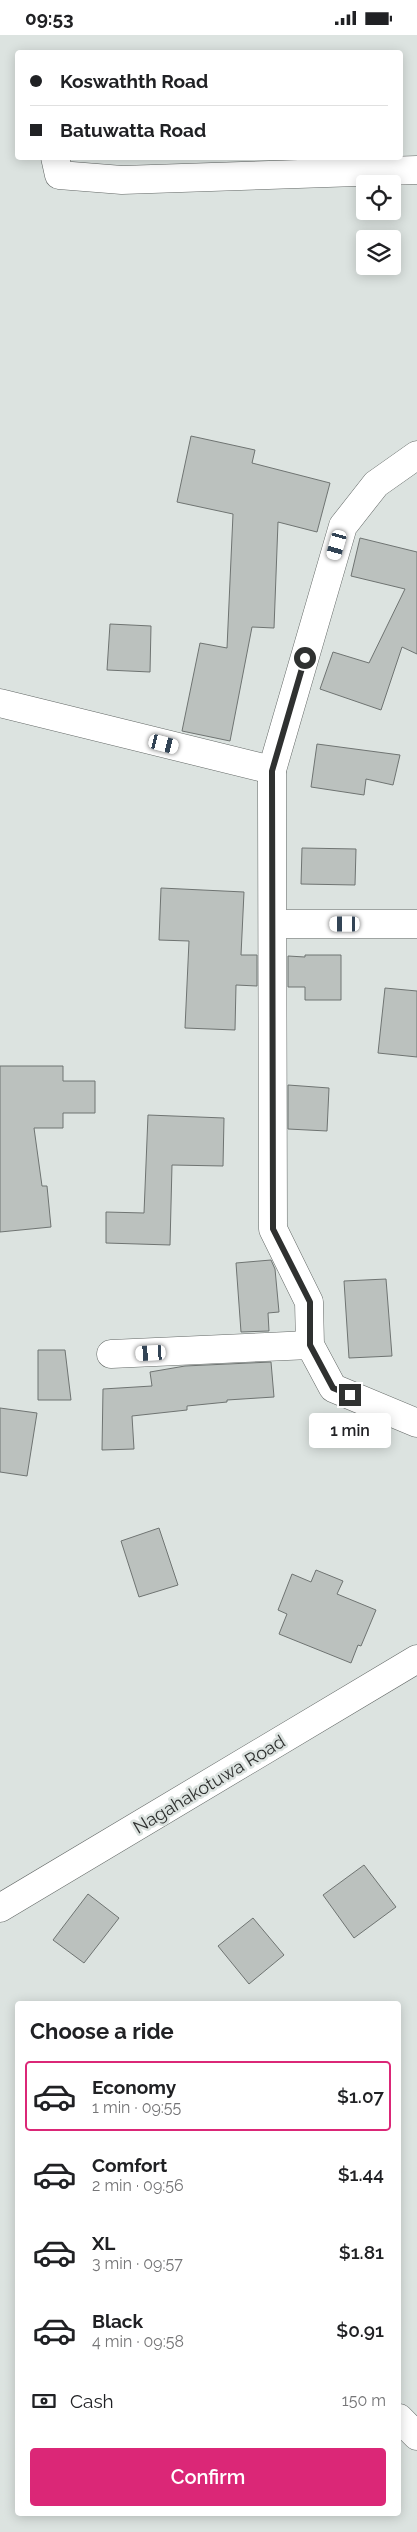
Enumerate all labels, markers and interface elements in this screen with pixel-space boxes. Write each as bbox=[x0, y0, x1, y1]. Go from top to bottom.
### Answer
text: 09:53 bbox=[25, 7, 74, 29]
text: Koswathth Road bbox=[60, 70, 208, 92]
text: Batuwatta Road bbox=[60, 119, 206, 141]
map controls bbox=[356, 175, 401, 275]
button: locate bbox=[356, 175, 401, 220]
button: layers bbox=[356, 230, 401, 275]
car bbox=[325, 529, 348, 561]
route start bbox=[294, 647, 316, 669]
car bbox=[147, 733, 180, 755]
car bbox=[330, 917, 360, 932]
car bbox=[135, 1345, 166, 1361]
route end bbox=[339, 1384, 361, 1406]
callout: 1 min bbox=[309, 1413, 391, 1447]
text: 1 min bbox=[330, 1421, 370, 1440]
street label: Nagahakotuwa Road bbox=[129, 1730, 289, 1838]
text: Choose a ride bbox=[30, 2018, 174, 2044]
icon: car bbox=[32, 2074, 77, 2119]
text: Economy bbox=[92, 2076, 176, 2098]
text: $1.07 bbox=[337, 2085, 384, 2107]
text: 1 min · 09:55 bbox=[92, 2098, 181, 2117]
icon: car bbox=[32, 2152, 77, 2197]
text: Comfort bbox=[92, 2154, 167, 2176]
text: $1.44 bbox=[338, 2163, 384, 2185]
text: 2 min · 09:56 bbox=[92, 2176, 184, 2195]
icon: car bbox=[32, 2230, 77, 2275]
text: XL bbox=[92, 2232, 115, 2254]
text: $1.81 bbox=[339, 2241, 384, 2263]
text: 3 min · 09:57 bbox=[92, 2254, 183, 2273]
icon: car bbox=[32, 2308, 77, 2353]
text: Black bbox=[92, 2310, 143, 2332]
text: $0.91 bbox=[336, 2319, 384, 2341]
text: 4 min · 09:58 bbox=[92, 2332, 184, 2351]
icon: cash bbox=[30, 2387, 58, 2415]
text: Cash bbox=[70, 2390, 114, 2412]
text: 150 m bbox=[342, 2391, 386, 2410]
button: Confirm bbox=[30, 2448, 386, 2506]

